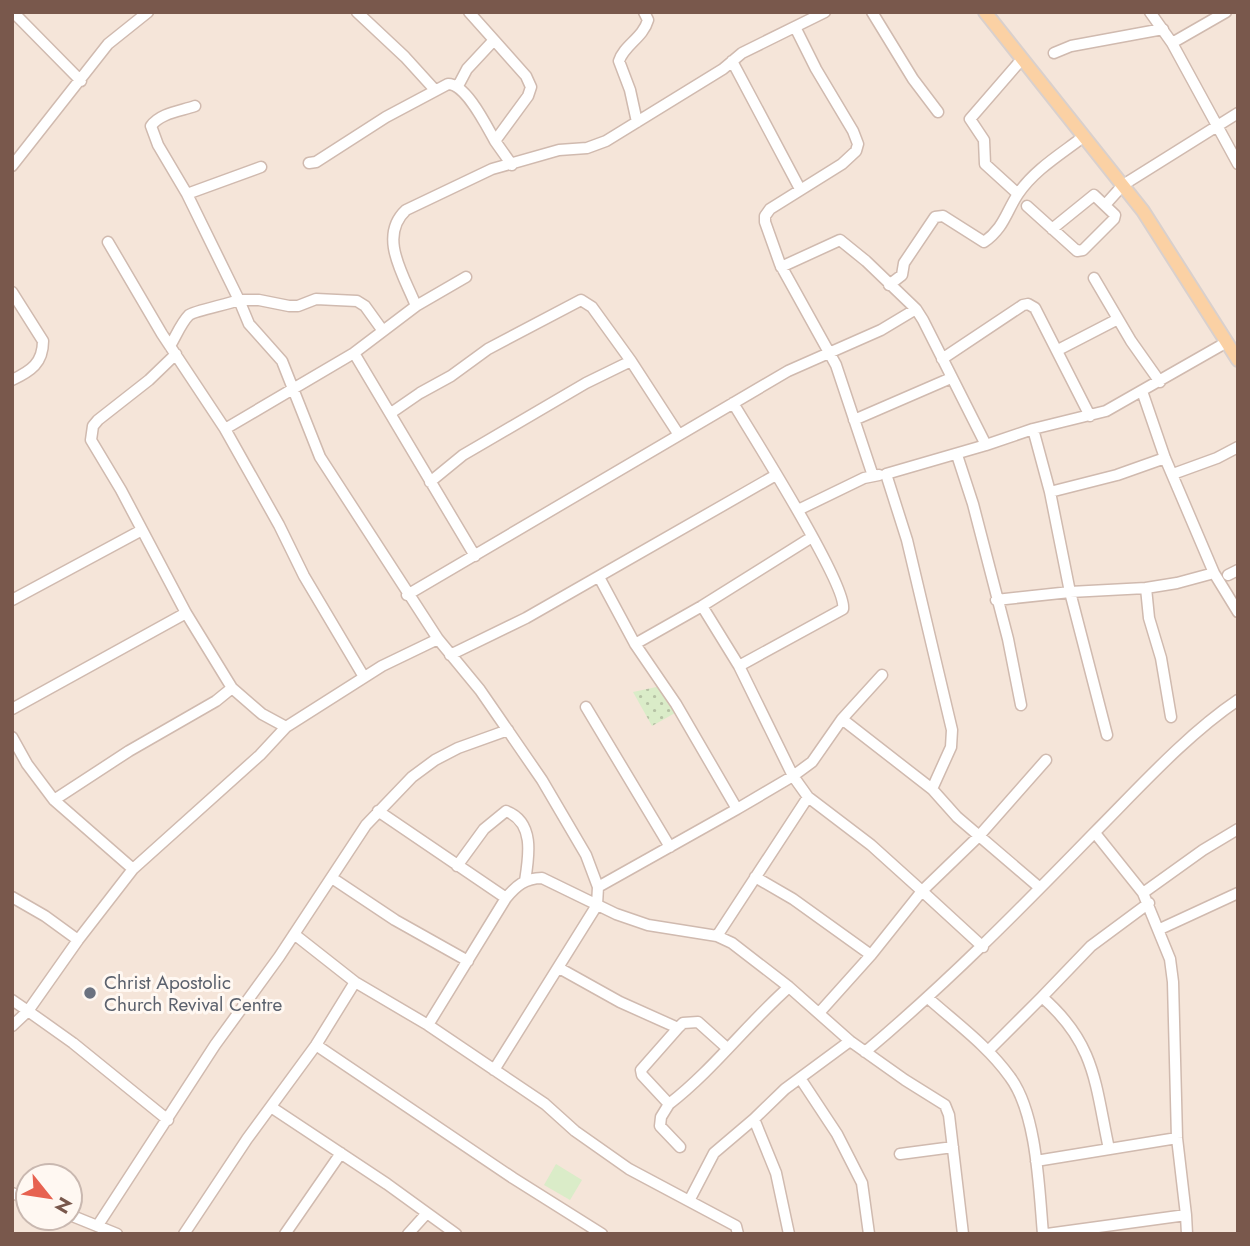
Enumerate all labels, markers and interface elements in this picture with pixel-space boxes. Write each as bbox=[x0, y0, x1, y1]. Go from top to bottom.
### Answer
place label: Christ Apostolic Church Revival Centre bbox=[104, 969, 283, 1018]
marker: Christ Apostolic Church Revival Centre bbox=[82, 985, 98, 1001]
north arrow bbox=[14, 1162, 84, 1232]
text: N bbox=[48, 1192, 79, 1219]

